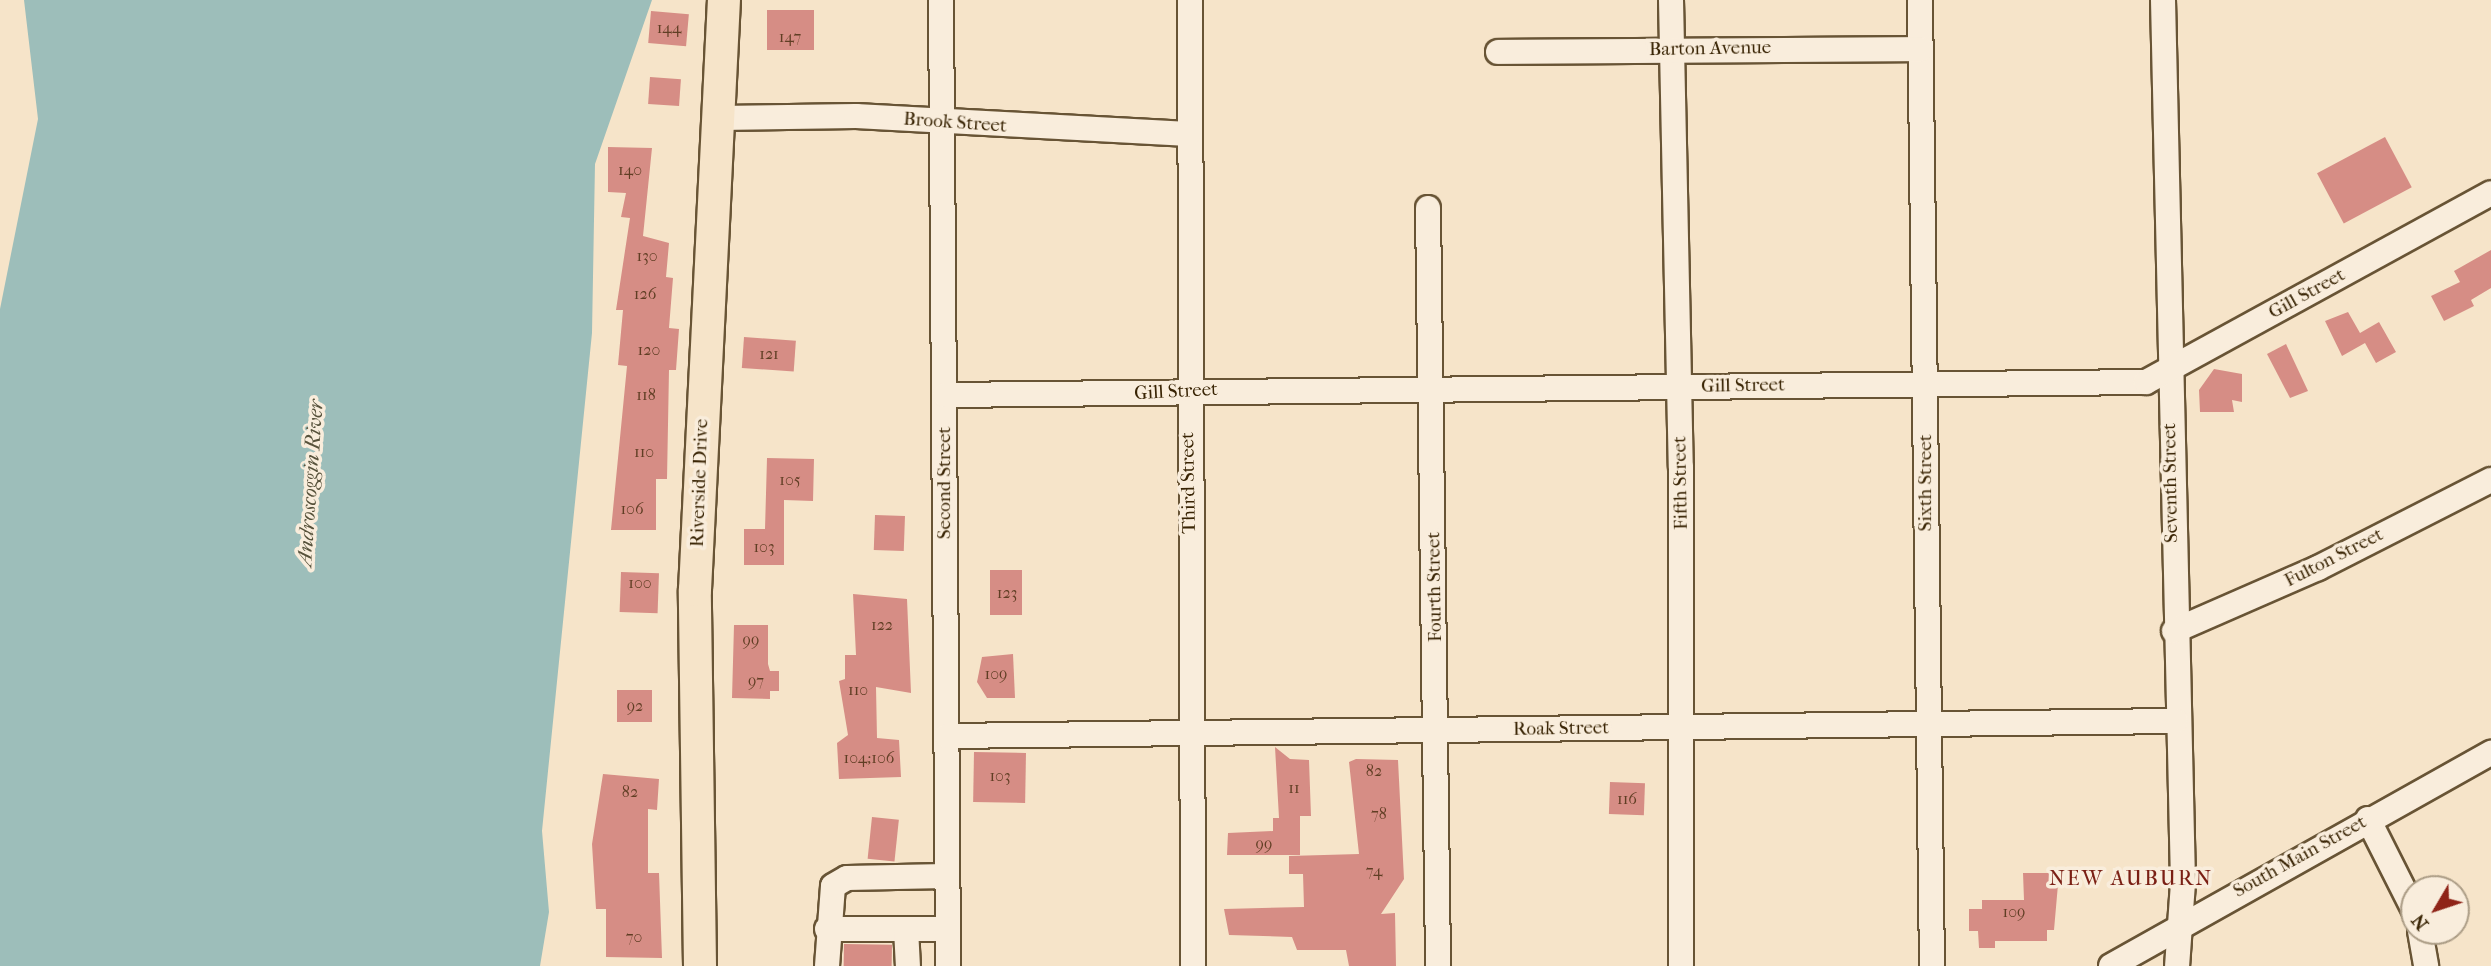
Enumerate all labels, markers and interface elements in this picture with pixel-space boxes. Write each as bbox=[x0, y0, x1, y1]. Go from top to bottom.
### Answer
house number: 144 bbox=[657, 18, 681, 38]
house number: 147 bbox=[779, 27, 801, 47]
street label: Barton Avenue bbox=[1649, 37, 1771, 61]
street label: Brook Street bbox=[903, 108, 1007, 138]
house number: 140 bbox=[618, 160, 642, 180]
house number: 130 bbox=[636, 246, 658, 266]
street label: Gill Street bbox=[2265, 264, 2349, 324]
house number: 126 bbox=[634, 284, 656, 304]
house number: 120 bbox=[638, 340, 660, 360]
house number: 121 bbox=[759, 344, 779, 364]
street label: Gill Street bbox=[1701, 374, 1785, 398]
street label: Gill Street bbox=[1134, 378, 1218, 406]
house number: 118 bbox=[636, 385, 656, 405]
water label: Androscoggin River bbox=[292, 399, 328, 567]
street label: Riverside Drive bbox=[686, 418, 714, 548]
street label: Seventh Street bbox=[2159, 423, 2183, 543]
street label: Second Street bbox=[934, 427, 956, 539]
street label: Third Street bbox=[1177, 432, 1201, 534]
street label: Sixth Street bbox=[1915, 435, 1937, 531]
street label: Fifth Street bbox=[1669, 436, 1693, 530]
house number: 110 bbox=[634, 442, 654, 462]
house number: 105 bbox=[779, 470, 801, 490]
house number: 106 bbox=[620, 499, 644, 519]
street label: Fulton Street bbox=[2281, 523, 2387, 593]
street label: Fourth Street bbox=[1423, 532, 1447, 642]
house number: 103 bbox=[753, 537, 775, 557]
house number: 100 bbox=[628, 573, 652, 593]
house number: 123 bbox=[997, 583, 1017, 603]
house number: 122 bbox=[871, 615, 893, 635]
house number: 99 bbox=[743, 630, 759, 650]
house number: 109 bbox=[985, 664, 1007, 684]
house number: 97 bbox=[748, 671, 764, 691]
house number: 110 bbox=[848, 680, 868, 700]
house number: 92 bbox=[627, 696, 643, 716]
street label: Roak Street bbox=[1513, 717, 1609, 741]
house number: 104;106 bbox=[844, 748, 894, 768]
house number: 82 bbox=[1366, 761, 1382, 781]
house number: 103 bbox=[989, 766, 1011, 786]
house number: 11 bbox=[1288, 778, 1300, 798]
house number: 82 bbox=[622, 782, 638, 802]
house number: 116 bbox=[1617, 789, 1637, 809]
house number: 78 bbox=[1371, 804, 1387, 824]
street label: South Main Street bbox=[2230, 811, 2370, 903]
house number: 99 bbox=[1256, 834, 1272, 854]
house number: 74 bbox=[1366, 861, 1382, 881]
district label: NEW AUBURN bbox=[2050, 865, 2212, 891]
north arrow bbox=[2400, 875, 2470, 945]
house number: 109 bbox=[2003, 902, 2025, 922]
text: N bbox=[2407, 909, 2433, 934]
house number: 70 bbox=[626, 927, 642, 947]

